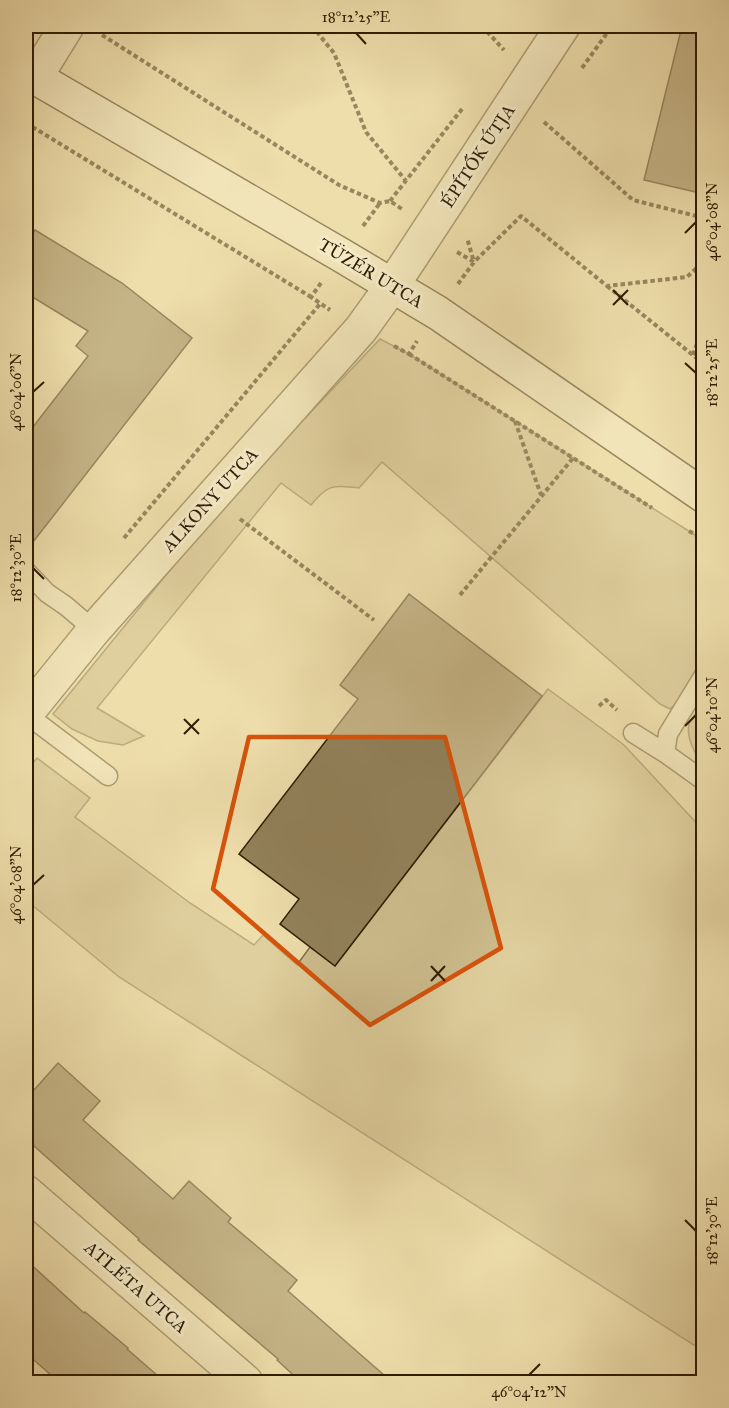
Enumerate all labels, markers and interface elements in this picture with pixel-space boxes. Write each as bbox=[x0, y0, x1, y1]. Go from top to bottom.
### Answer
text: 18°12'25"E bbox=[322, 8, 390, 26]
street label: ÉPÍTŐK ÚTJA bbox=[435, 99, 521, 213]
text: 46°04'08"N bbox=[703, 182, 721, 261]
street label: TÜZÉR UTCA bbox=[315, 231, 428, 313]
text: 18°12'25"E bbox=[703, 339, 721, 407]
text: 46°04'06"N bbox=[7, 353, 25, 431]
street label: ALKONY UTCA bbox=[157, 443, 263, 557]
text: 18°12'30"E bbox=[7, 533, 25, 602]
text: 46°04'10"N bbox=[703, 676, 721, 753]
text: 46°04'08"N bbox=[7, 845, 25, 924]
text: 18°12'30"E bbox=[703, 1196, 721, 1265]
street label: ATLÉTA UTCA bbox=[79, 1234, 193, 1338]
text: 46°04'12"N bbox=[491, 1383, 567, 1401]

